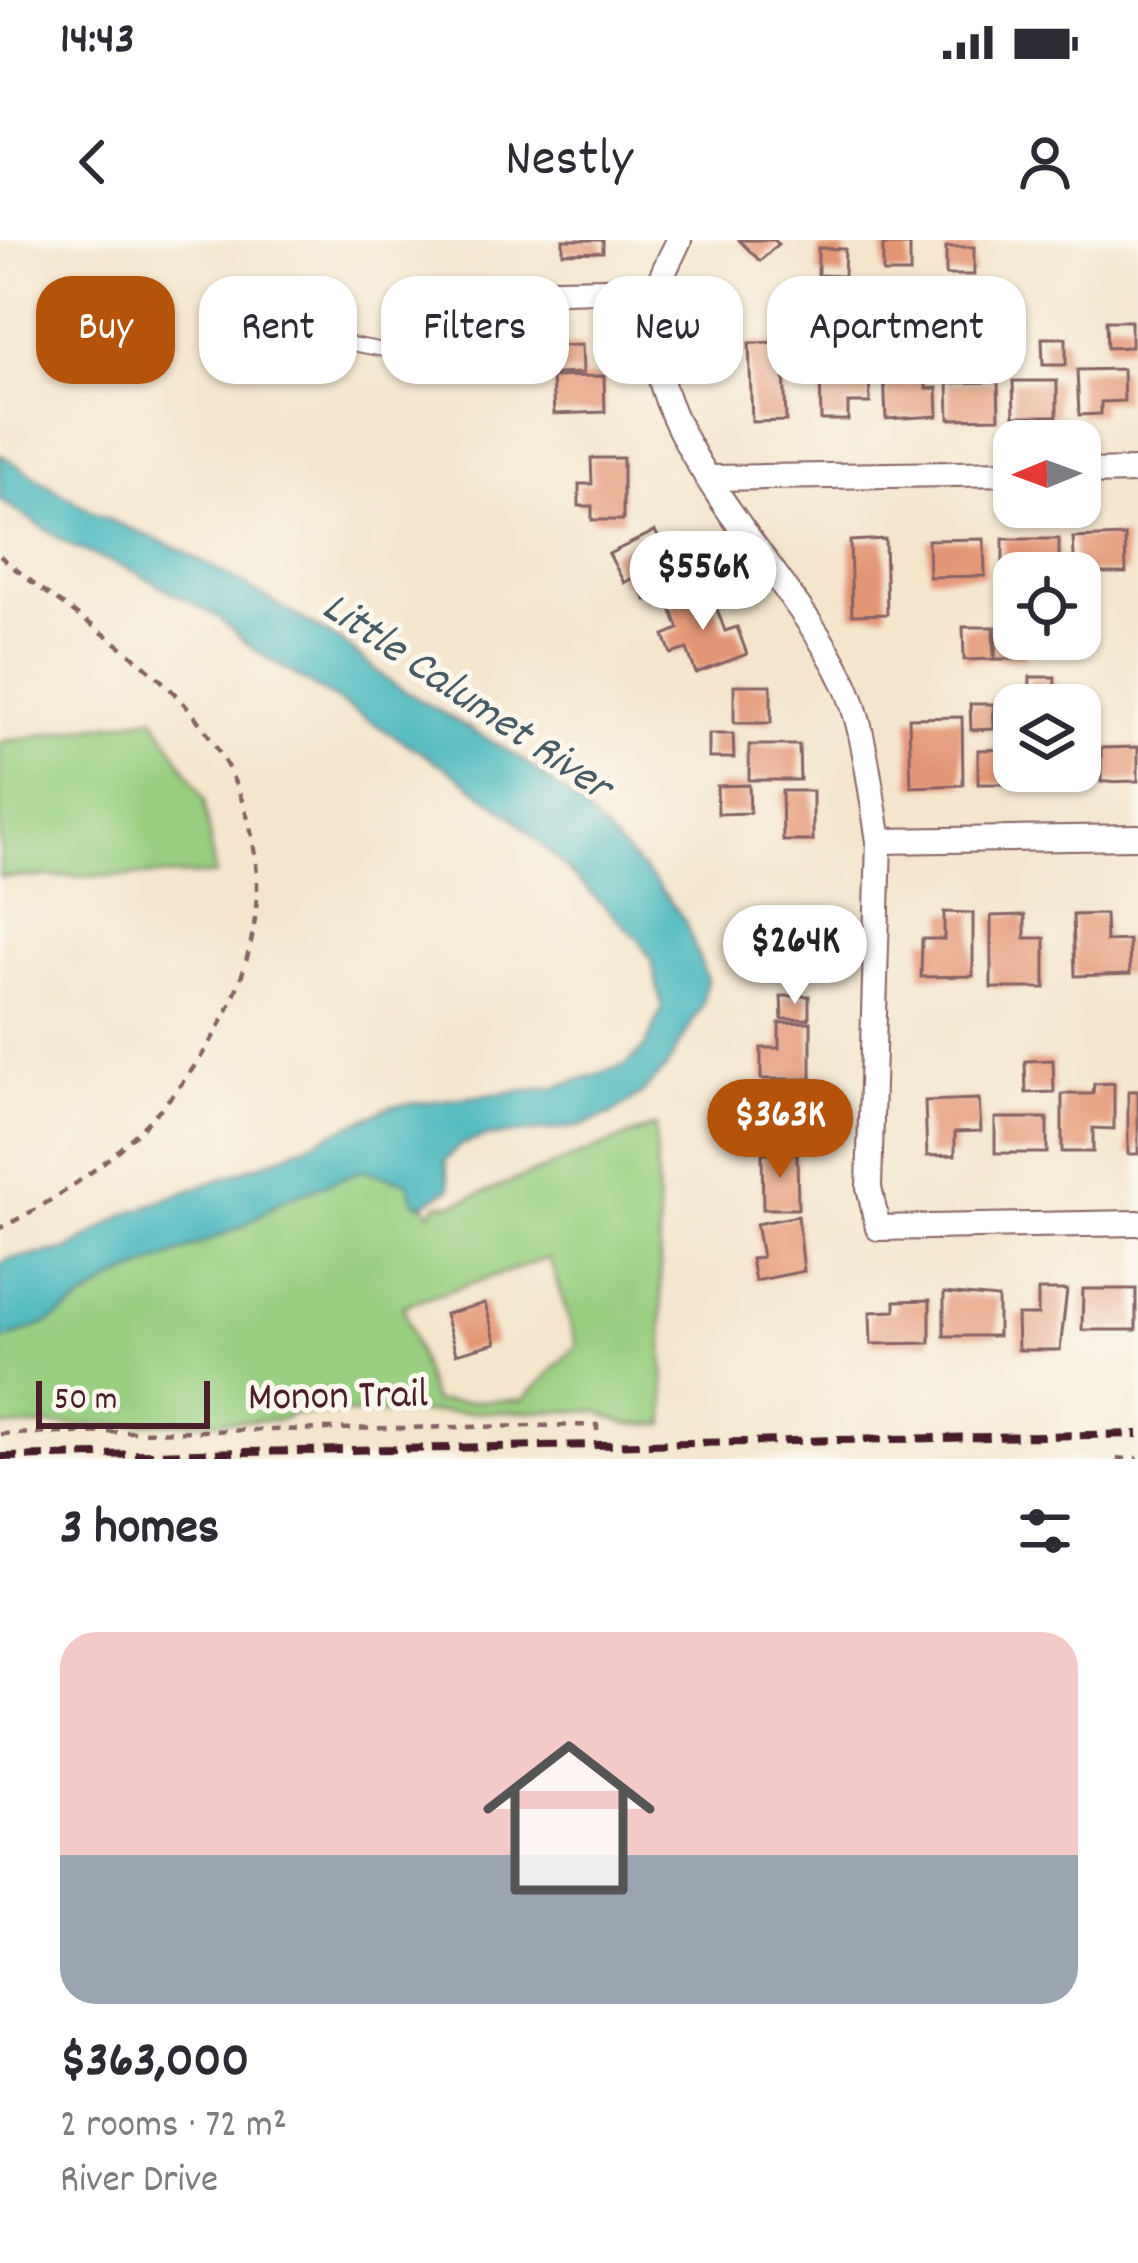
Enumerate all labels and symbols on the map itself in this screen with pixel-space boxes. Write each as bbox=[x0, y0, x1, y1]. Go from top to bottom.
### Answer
north arrow bbox=[993, 420, 1101, 528]
pin: $556K bbox=[619, 531, 787, 633]
water label: Little Calumet River bbox=[307, 578, 626, 822]
pin: $264K bbox=[711, 905, 879, 1007]
pin: $363K bbox=[696, 1079, 864, 1181]
street label: Monon Trail bbox=[247, 1367, 429, 1431]
scale bar bbox=[36, 1375, 210, 1428]

